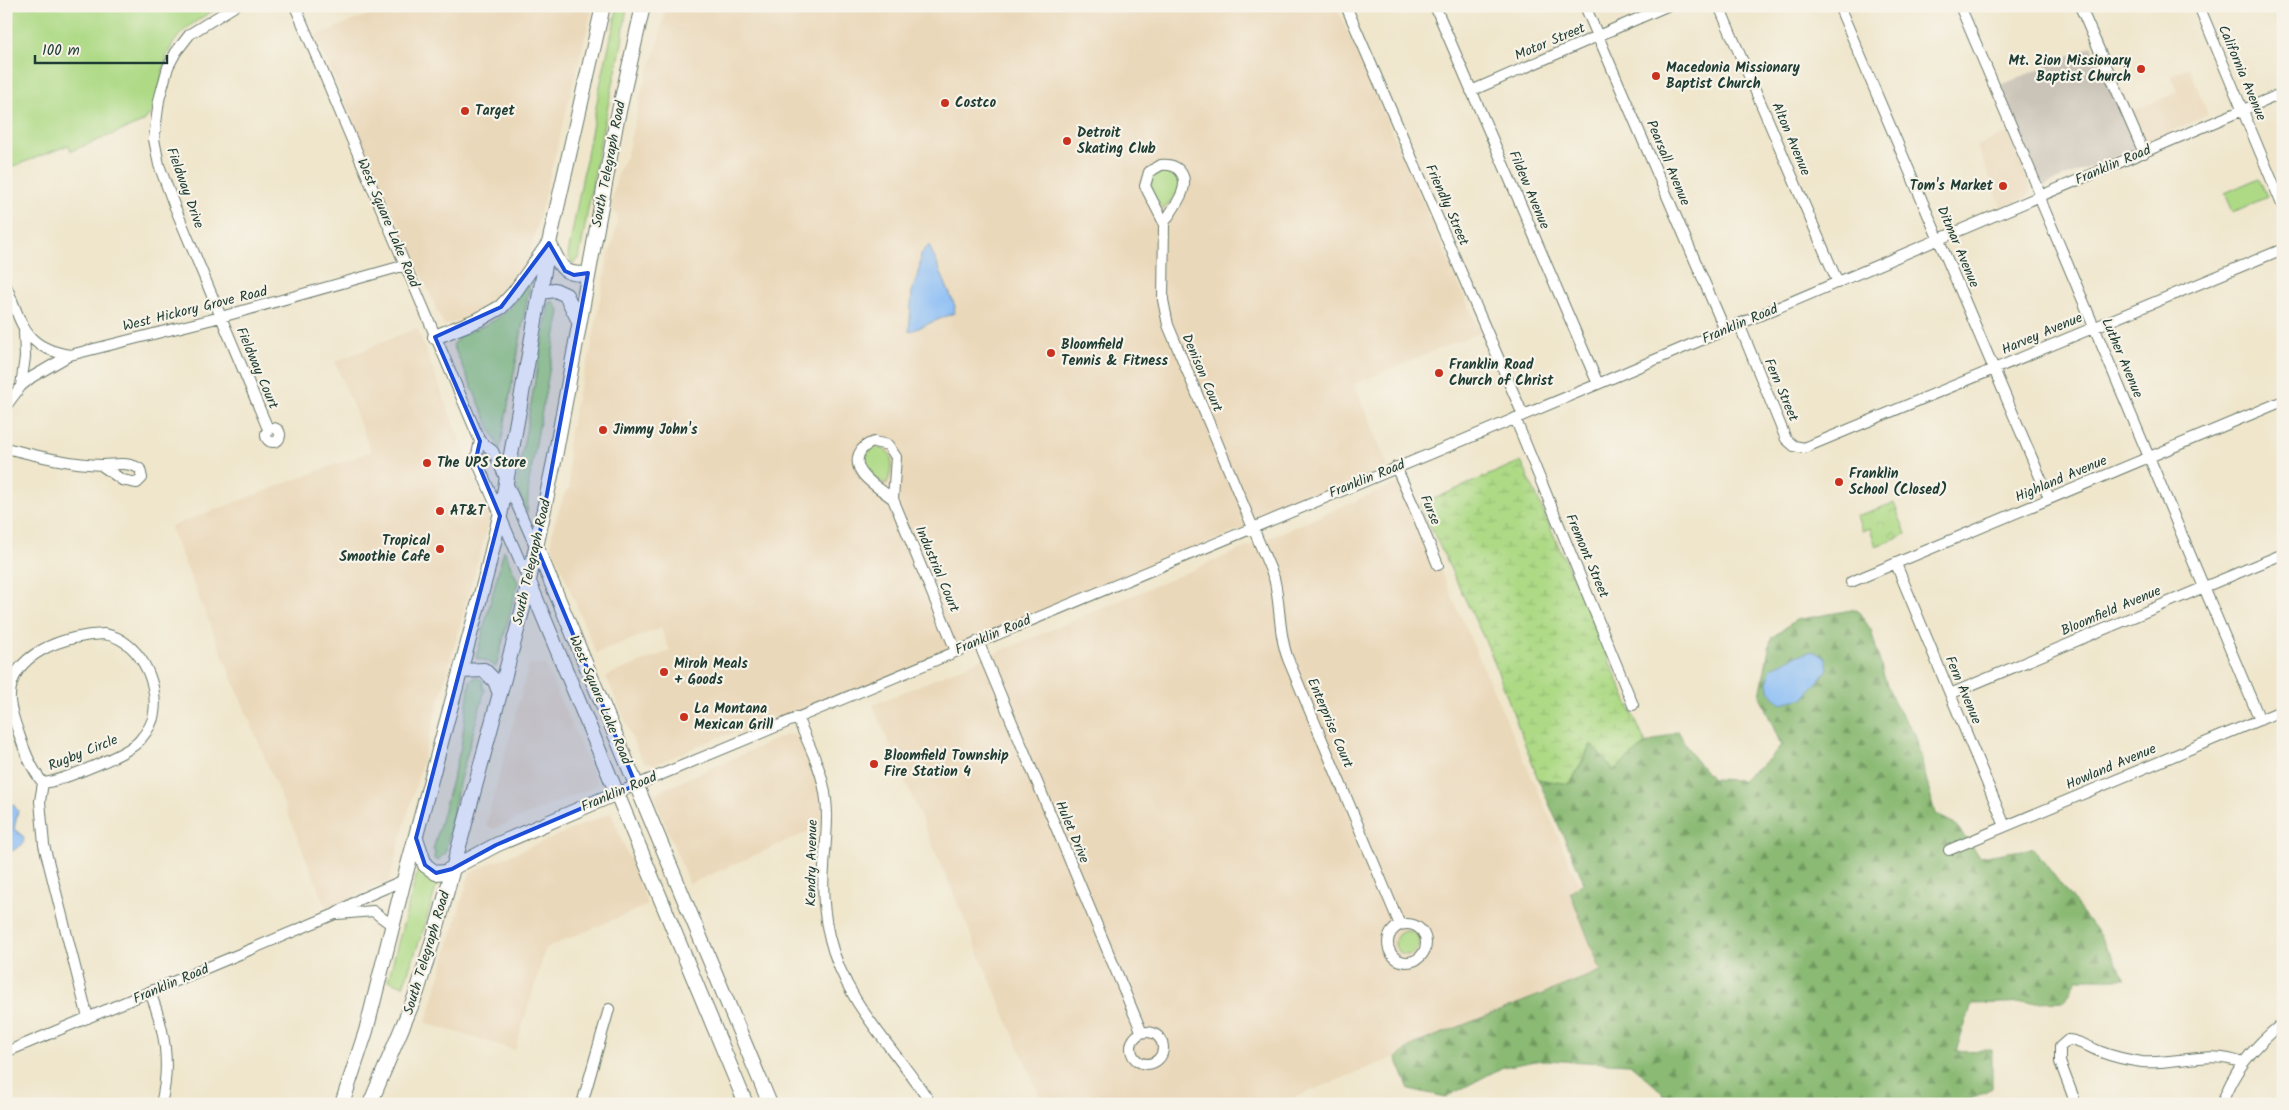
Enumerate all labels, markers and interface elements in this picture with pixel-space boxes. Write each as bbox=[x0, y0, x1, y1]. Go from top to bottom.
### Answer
street label: Motor Street bbox=[1511, 17, 1589, 67]
street label: California Avenue bbox=[2212, 22, 2272, 125]
scale bar bbox=[35, 32, 168, 64]
text: 100 m bbox=[42, 39, 80, 63]
place label: Mt. Zion Missionary Baptist Church bbox=[2009, 50, 2132, 88]
place label: Macedonia Missionary Baptist Church bbox=[1666, 57, 1801, 95]
marker: Mt. Zion Missionary Baptist Church bbox=[2135, 63, 2147, 75]
marker: Macedonia Missionary Baptist Church bbox=[1650, 70, 1662, 82]
place label: Costco bbox=[955, 92, 997, 114]
marker: Costco bbox=[939, 97, 951, 109]
street label: South Telegraph Road bbox=[586, 98, 632, 229]
street label: Alton Avenue bbox=[1766, 99, 1817, 180]
place label: Target bbox=[475, 100, 515, 122]
marker: Target bbox=[459, 105, 471, 117]
street label: Pearsall Avenue bbox=[1640, 117, 1696, 210]
place label: Detroit Skating Club bbox=[1077, 122, 1156, 160]
marker: Detroit Skating Club bbox=[1061, 135, 1073, 147]
street label: Franklin Road bbox=[2072, 139, 2155, 191]
street label: Fieldway Drive bbox=[160, 144, 210, 232]
street label: Fildew Avenue bbox=[1503, 147, 1556, 233]
street label: West Square Lake Road bbox=[351, 155, 426, 292]
street label: Friendly Street bbox=[1419, 161, 1475, 250]
place label: Tom's Market bbox=[1910, 175, 1994, 197]
marker: Tom's Market bbox=[1997, 180, 2009, 192]
street label: Ditmar Avenue bbox=[1931, 203, 1985, 292]
street label: West Hickory Grove Road bbox=[120, 280, 271, 338]
street label: Franklin Road bbox=[1699, 298, 1782, 350]
street label: Harvey Avenue bbox=[1998, 307, 2087, 361]
street label: Luther Avenue bbox=[2095, 315, 2149, 402]
street label: Fieldway Court bbox=[230, 324, 284, 413]
street label: Denison Court bbox=[1176, 330, 1229, 416]
place label: Bloomfield Tennis & Fitness bbox=[1061, 334, 1169, 372]
marker: Bloomfield Tennis & Fitness bbox=[1045, 347, 1057, 359]
place label: Franklin Road Church of Christ bbox=[1449, 354, 1554, 392]
street label: Fern Street bbox=[1758, 355, 1804, 426]
marker: Franklin Road Church of Christ bbox=[1433, 367, 1445, 379]
place label: Jimmy John's bbox=[613, 419, 698, 441]
marker: Jimmy John's bbox=[597, 424, 609, 436]
street label: Highland Avenue bbox=[2012, 449, 2111, 508]
place label: The UPS Store bbox=[437, 452, 526, 474]
street label: Franklin Road bbox=[1326, 453, 1409, 504]
marker: The UPS Store bbox=[421, 457, 433, 469]
place label: Franklin School (Closed) bbox=[1849, 463, 1947, 501]
marker: Franklin School (Closed) bbox=[1833, 476, 1845, 488]
street label: Furse bbox=[1414, 491, 1446, 529]
street label: South Telegraph Road bbox=[507, 496, 557, 627]
place label: AT&T bbox=[450, 500, 486, 522]
marker: AT&T bbox=[434, 505, 446, 517]
street label: Fremont Street bbox=[1559, 510, 1615, 602]
street label: Industrial Court bbox=[909, 522, 965, 616]
place label: Tropical Smoothie Cafe bbox=[339, 530, 430, 568]
marker: Tropical Smoothie Cafe bbox=[434, 543, 446, 555]
street label: Bloomfield Avenue bbox=[2057, 580, 2165, 642]
street label: Franklin Road bbox=[952, 609, 1035, 661]
street label: West Square Lake Road bbox=[563, 632, 638, 769]
street label: Fern Avenue bbox=[1939, 652, 1988, 728]
place label: Miroh Meals + Goods bbox=[674, 653, 748, 691]
marker: Miroh Meals + Goods bbox=[658, 666, 670, 678]
street label: Enterprise Court bbox=[1301, 674, 1359, 772]
place label: La Montana Mexican Grill bbox=[694, 698, 774, 736]
marker: La Montana Mexican Grill bbox=[678, 711, 690, 723]
street label: Rugby Circle bbox=[45, 729, 122, 777]
street label: Howland Avenue bbox=[2062, 738, 2160, 796]
place label: Bloomfield Township Fire Station 4 bbox=[884, 745, 1009, 783]
marker: Bloomfield Township Fire Station 4 bbox=[868, 758, 880, 770]
street label: Franklin Road bbox=[578, 766, 661, 818]
street label: Hulet Drive bbox=[1049, 797, 1095, 867]
street label: Kendry Avenue bbox=[800, 819, 824, 907]
street label: South Telegraph Road bbox=[398, 887, 457, 1018]
street label: Franklin Road bbox=[130, 958, 213, 1010]

